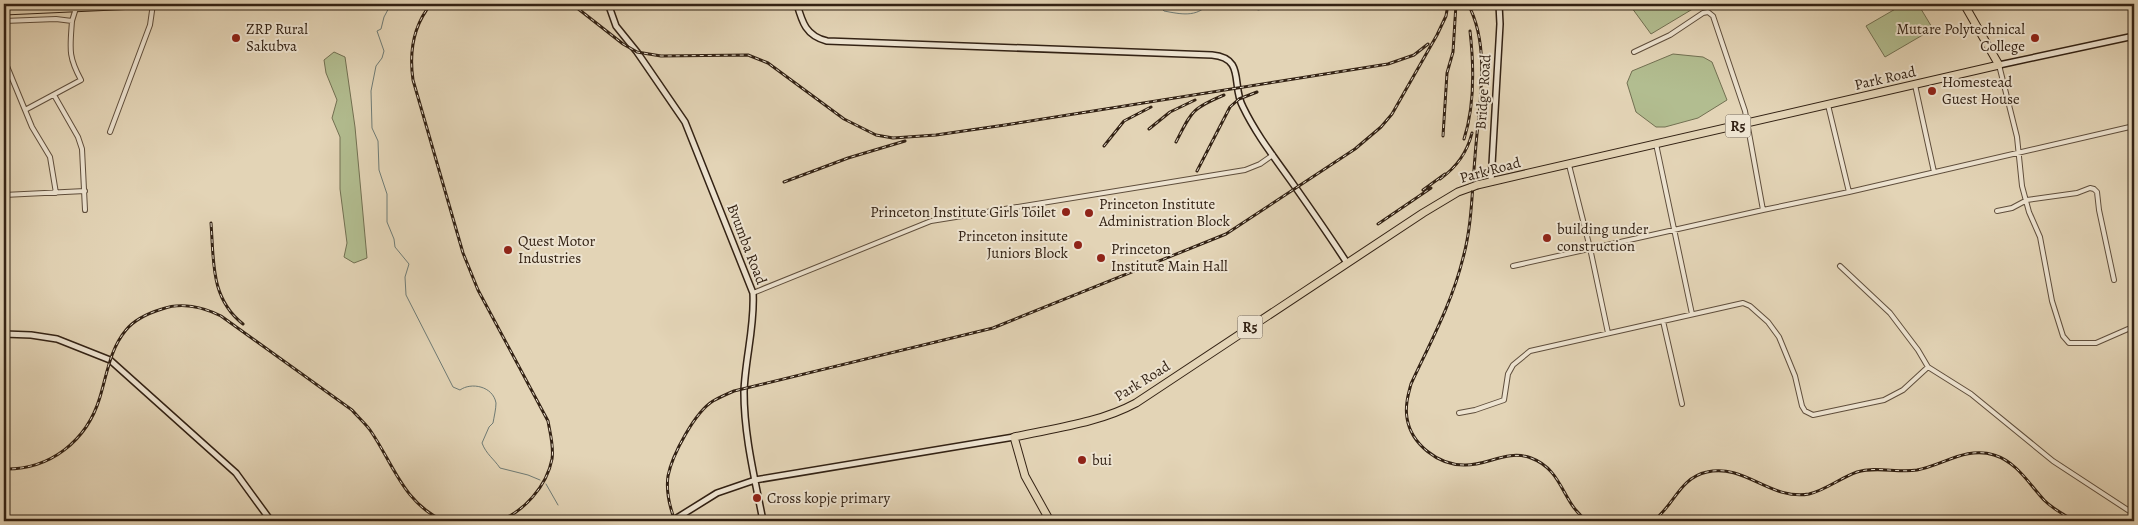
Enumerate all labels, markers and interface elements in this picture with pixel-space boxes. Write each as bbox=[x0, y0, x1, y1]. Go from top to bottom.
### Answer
place label: ZRP Rural Sakubva bbox=[246, 19, 308, 56]
place label: Mutare Polytechnical College bbox=[1896, 19, 2025, 56]
marker: ZRP Rural Sakubva bbox=[230, 32, 242, 44]
marker: Mutare Polytechnical College bbox=[2029, 32, 2041, 44]
street label: Bridge Road bbox=[1470, 53, 1496, 130]
street label: Park Road bbox=[1852, 61, 1919, 95]
place label: Homestead Guest House bbox=[1942, 72, 2020, 109]
marker: Homestead Guest House bbox=[1926, 85, 1938, 97]
road number: R5 bbox=[1726, 114, 1750, 138]
street label: Park Road bbox=[1457, 152, 1524, 188]
place label: Princeton Institute Administration Block bbox=[1098, 194, 1231, 231]
street label: Bvumba Road bbox=[722, 201, 772, 288]
place label: Princeton Institute Girls Toilet bbox=[870, 202, 1056, 222]
marker: Princeton Institute Girls Toilet bbox=[1060, 206, 1072, 218]
marker: Princeton Institute Administration Block bbox=[1083, 207, 1095, 219]
place label: building under construction bbox=[1557, 219, 1649, 256]
place label: Princeton insitute Juniors Block bbox=[958, 226, 1069, 263]
place label: Quest Motor Industries bbox=[518, 231, 596, 268]
marker: building under construction bbox=[1541, 232, 1553, 244]
marker: Princeton insitute Juniors Block bbox=[1072, 239, 1084, 251]
place label: Princeton Institute Main Hall bbox=[1111, 239, 1228, 276]
marker: Quest Motor Industries bbox=[502, 244, 514, 256]
marker: Princeton Institute Main Hall bbox=[1095, 252, 1107, 264]
road number: R5 bbox=[1238, 316, 1262, 338]
street label: Park Road bbox=[1110, 355, 1175, 406]
place label: bui bbox=[1092, 450, 1112, 470]
marker: bui bbox=[1076, 454, 1088, 466]
place label: Cross kopje primary bbox=[767, 488, 891, 508]
marker: Cross kopje primary bbox=[751, 492, 763, 504]

